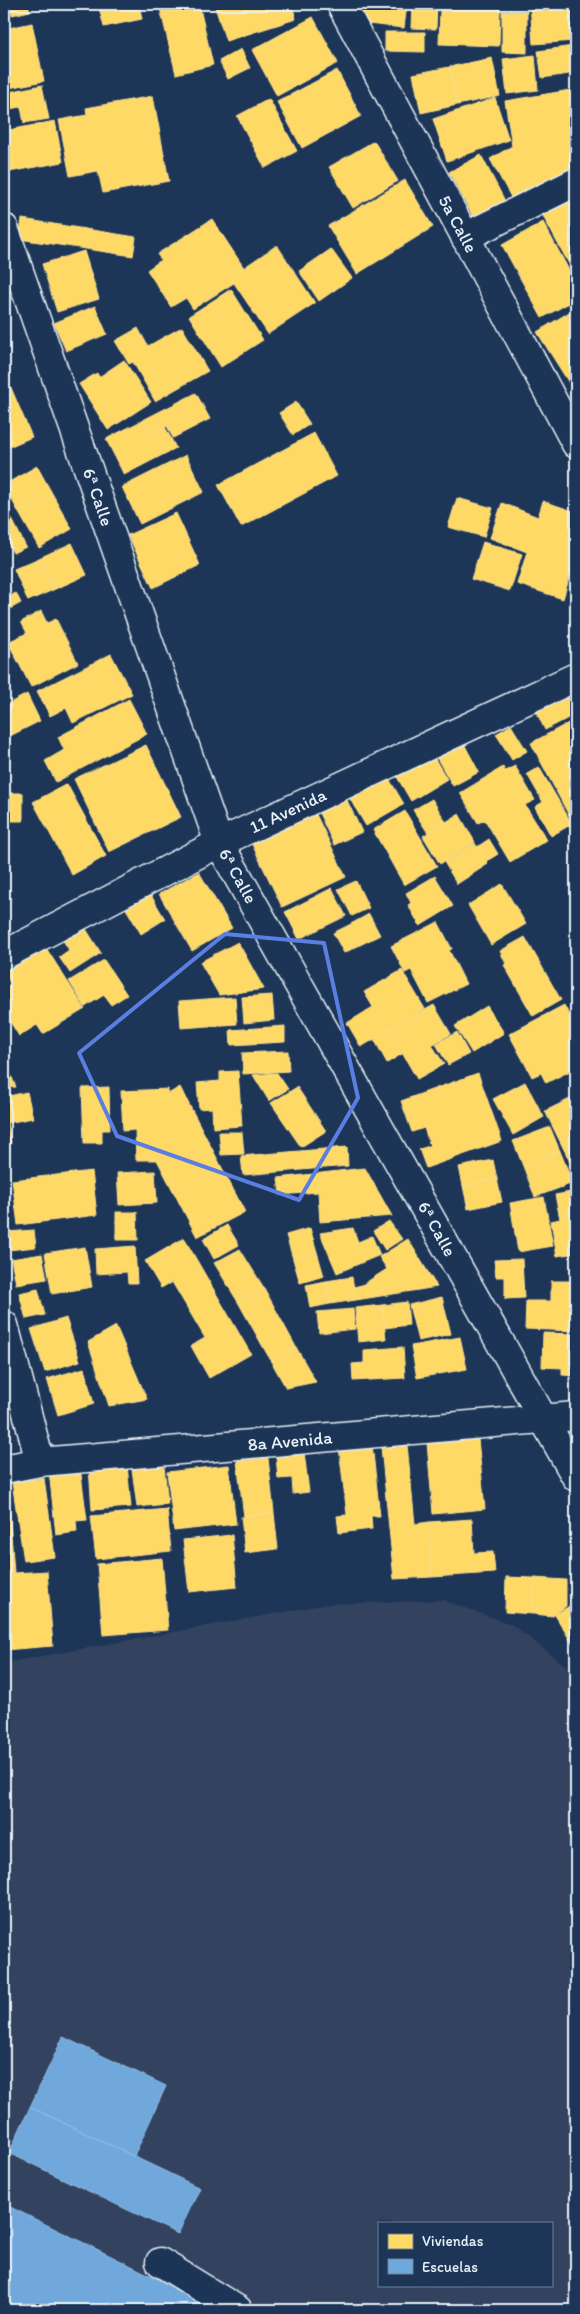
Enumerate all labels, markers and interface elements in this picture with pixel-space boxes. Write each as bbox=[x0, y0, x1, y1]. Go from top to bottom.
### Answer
street label: 5a Calle bbox=[434, 191, 482, 257]
street label: 6ª Calle bbox=[78, 465, 118, 529]
street label: 11 Avenida bbox=[246, 783, 331, 838]
street label: 6ª Calle bbox=[214, 844, 262, 908]
street label: 6ª Calle bbox=[413, 1197, 461, 1261]
street label: 8a Avenida bbox=[247, 1426, 334, 1456]
legend bbox=[378, 2222, 552, 2286]
text: Viviendas bbox=[422, 2232, 484, 2250]
text: Escuelas bbox=[422, 2258, 478, 2276]

